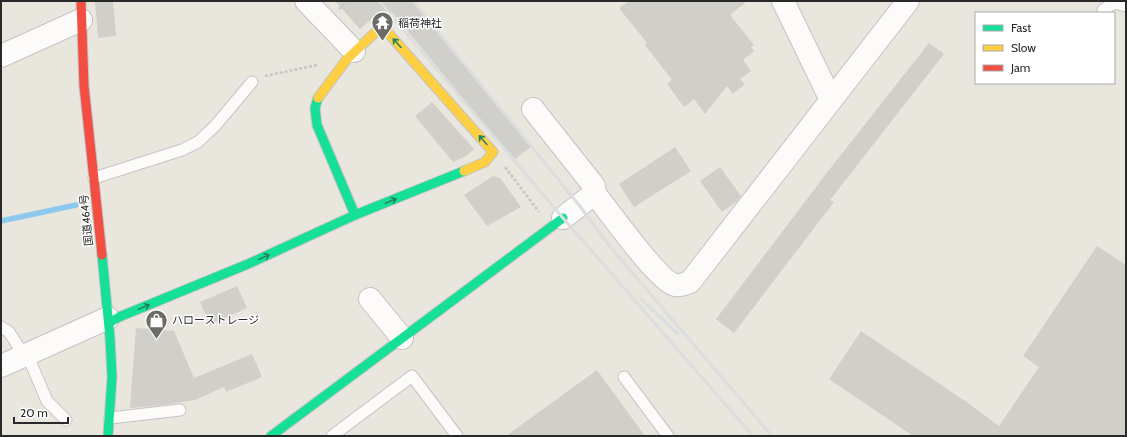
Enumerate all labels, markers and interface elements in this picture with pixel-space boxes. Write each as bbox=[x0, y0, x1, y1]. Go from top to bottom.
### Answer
temple icon: 稲荷神社 bbox=[370, 10, 396, 43]
legend bbox=[975, 12, 1115, 84]
place label: 稲荷神社 bbox=[398, 16, 442, 30]
text: Fast bbox=[1011, 20, 1031, 35]
one-way arrow bbox=[392, 38, 401, 48]
text: Slow bbox=[1011, 40, 1036, 55]
text: Jam bbox=[1010, 60, 1030, 75]
one-way arrow bbox=[478, 135, 487, 146]
street label: 国道464号 bbox=[76, 193, 96, 247]
one-way arrow bbox=[385, 197, 397, 205]
one-way arrow bbox=[257, 253, 269, 260]
one-way arrow bbox=[137, 302, 149, 310]
shop icon: ハローストレージ bbox=[143, 307, 169, 340]
place label: ハローストレージ bbox=[172, 313, 259, 327]
scale bar bbox=[14, 399, 68, 425]
text: 20 m bbox=[20, 405, 48, 420]

